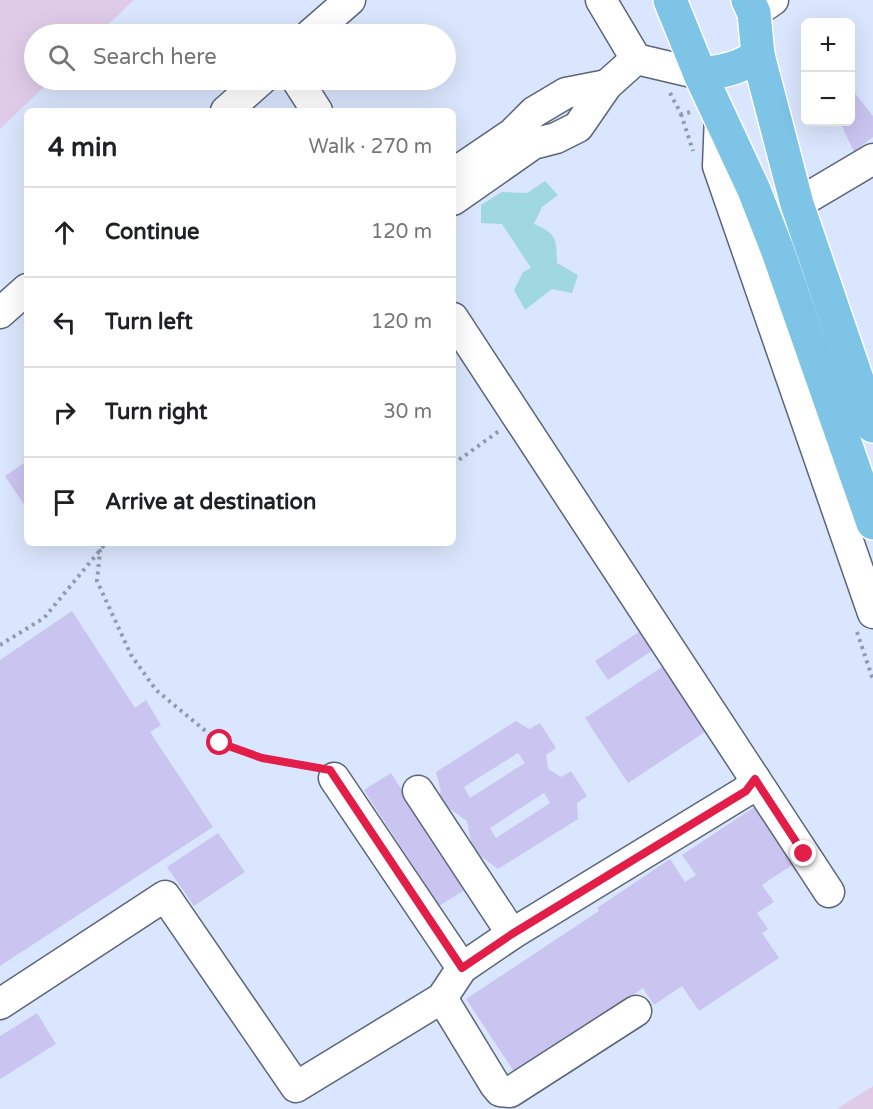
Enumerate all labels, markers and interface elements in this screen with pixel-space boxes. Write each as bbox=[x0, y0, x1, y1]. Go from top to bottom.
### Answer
map controls bbox=[801, 18, 855, 126]
button: + bbox=[801, 18, 855, 72]
search box bbox=[24, 24, 456, 90]
icon: search bbox=[45, 41, 78, 74]
text: Search here bbox=[93, 44, 217, 70]
button: − bbox=[801, 72, 855, 126]
text: 4 min bbox=[48, 132, 117, 163]
text: Walk · 270 m bbox=[309, 135, 432, 159]
icon: ahead bbox=[48, 216, 81, 249]
text: Continue bbox=[105, 219, 200, 245]
text: 120 m bbox=[371, 220, 432, 244]
icon: left bbox=[48, 306, 81, 339]
text: Turn left bbox=[105, 309, 193, 335]
text: 120 m bbox=[371, 310, 432, 334]
icon: right bbox=[48, 396, 81, 429]
text: Turn right bbox=[105, 399, 207, 425]
text: 30 m bbox=[383, 400, 432, 424]
icon: arrive bbox=[48, 486, 81, 519]
text: Arrive at destination bbox=[105, 489, 316, 515]
route start bbox=[206, 729, 232, 755]
route end bbox=[790, 840, 816, 866]

